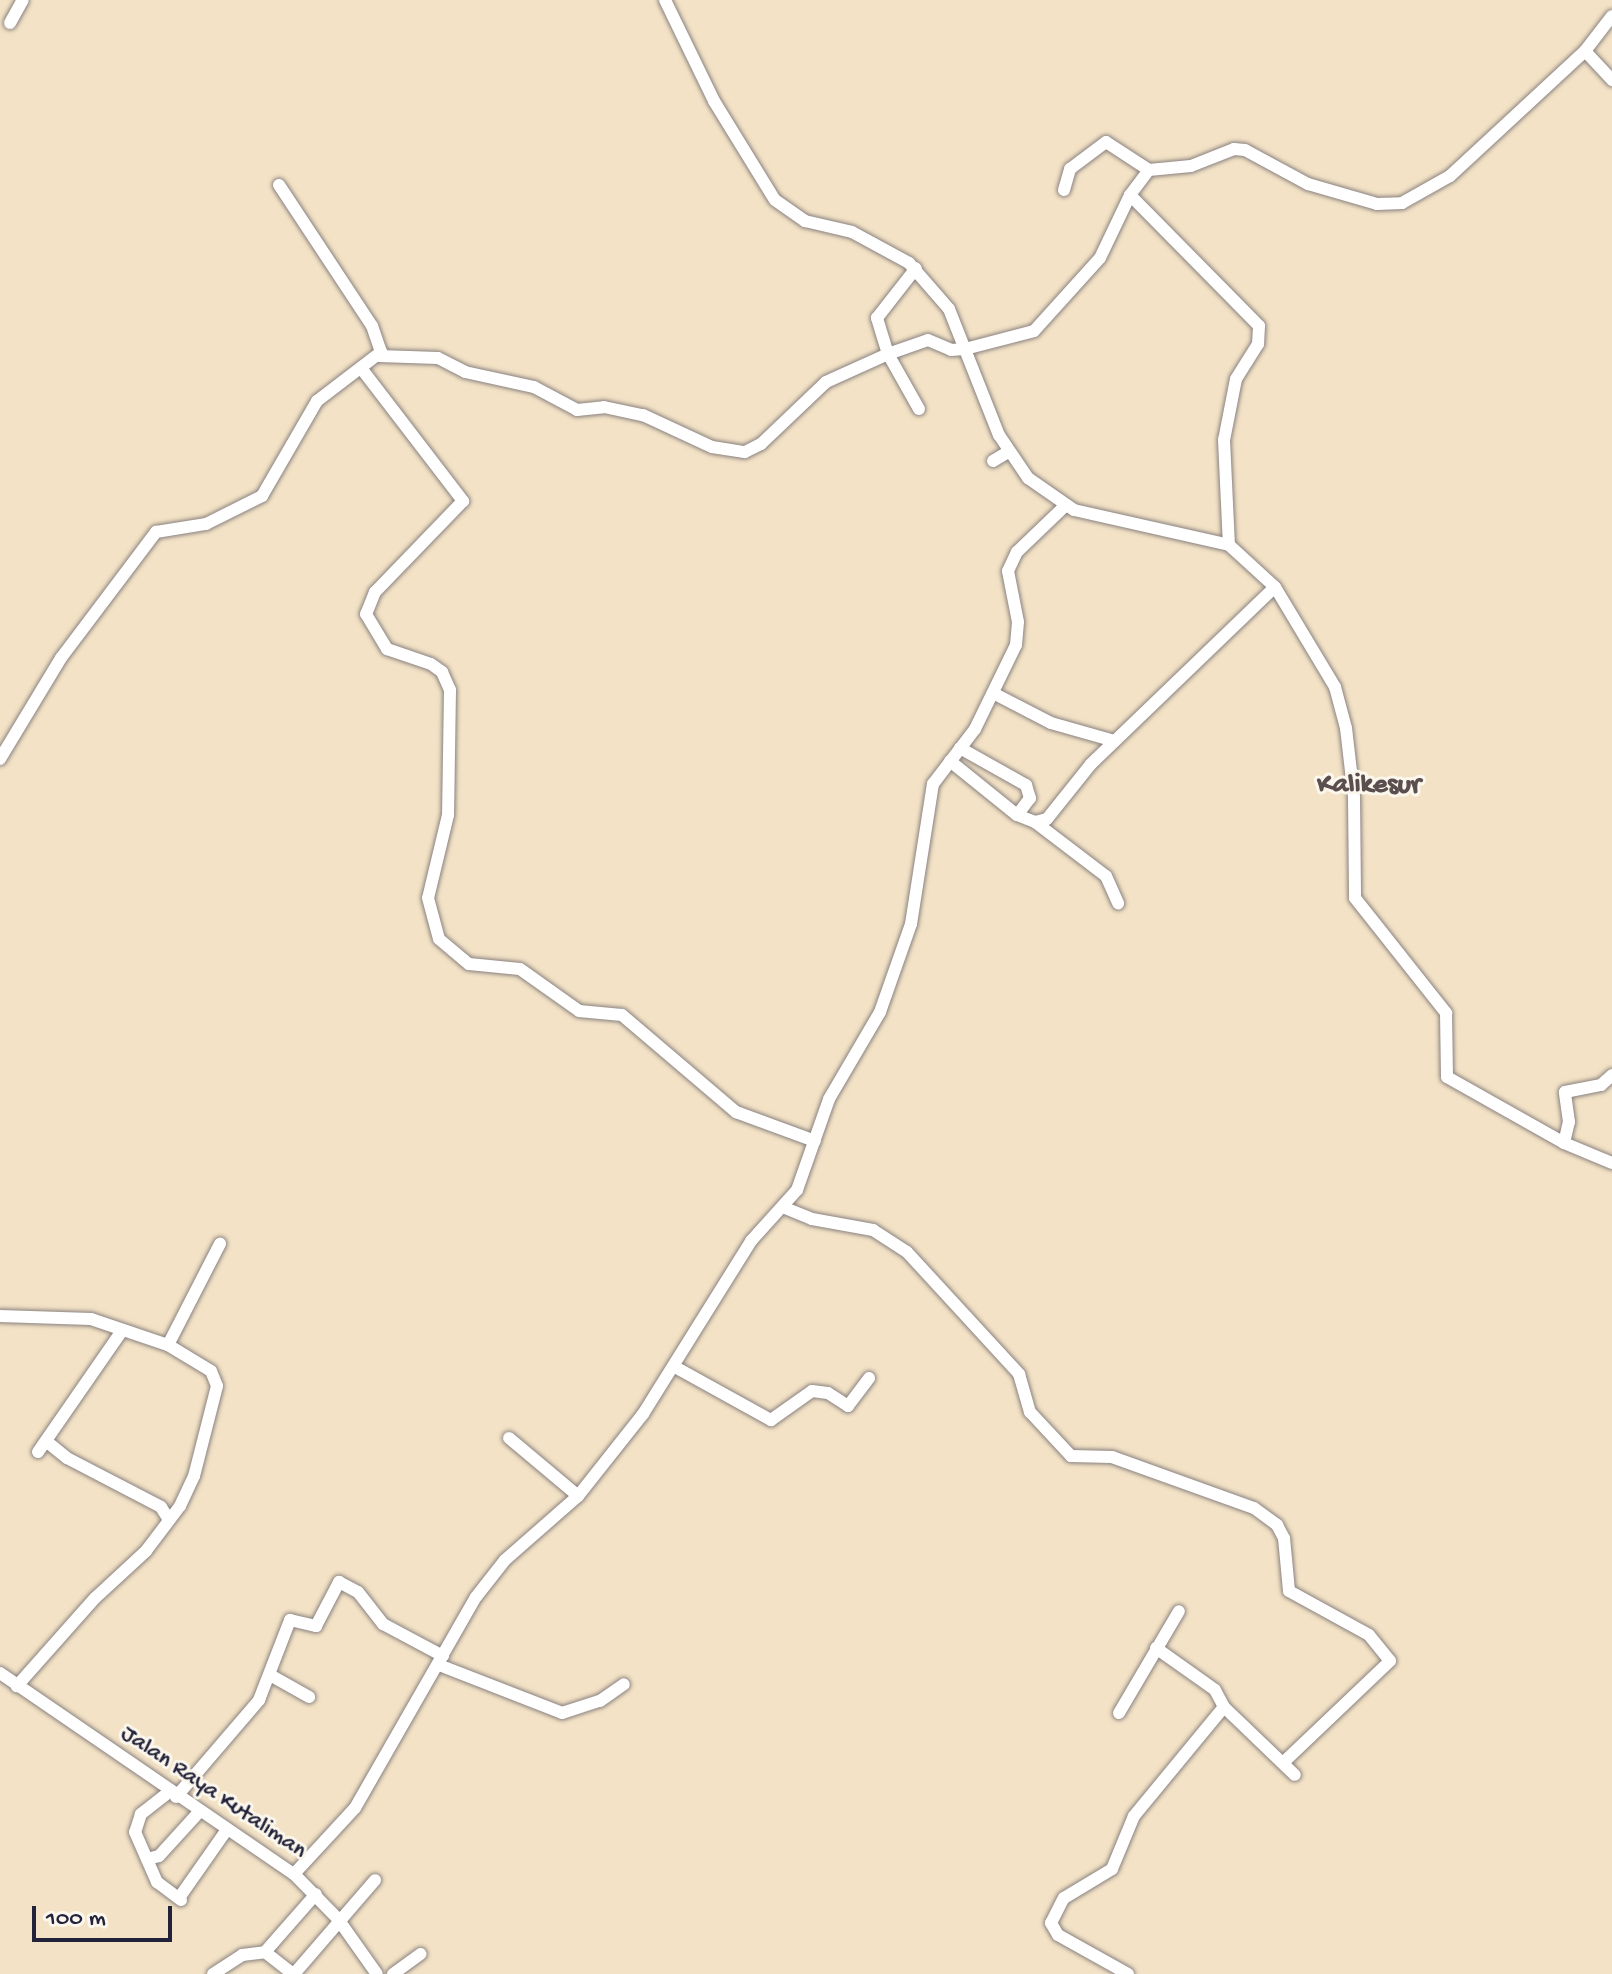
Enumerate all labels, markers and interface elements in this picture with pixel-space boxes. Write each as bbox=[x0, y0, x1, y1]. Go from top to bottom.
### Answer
district label: Kalikesur bbox=[1317, 769, 1421, 803]
street label: Jalan Raya Kutaliman bbox=[114, 1720, 312, 1866]
scale bar bbox=[36, 1890, 176, 1940]
text: 100 m bbox=[46, 1905, 106, 1934]

